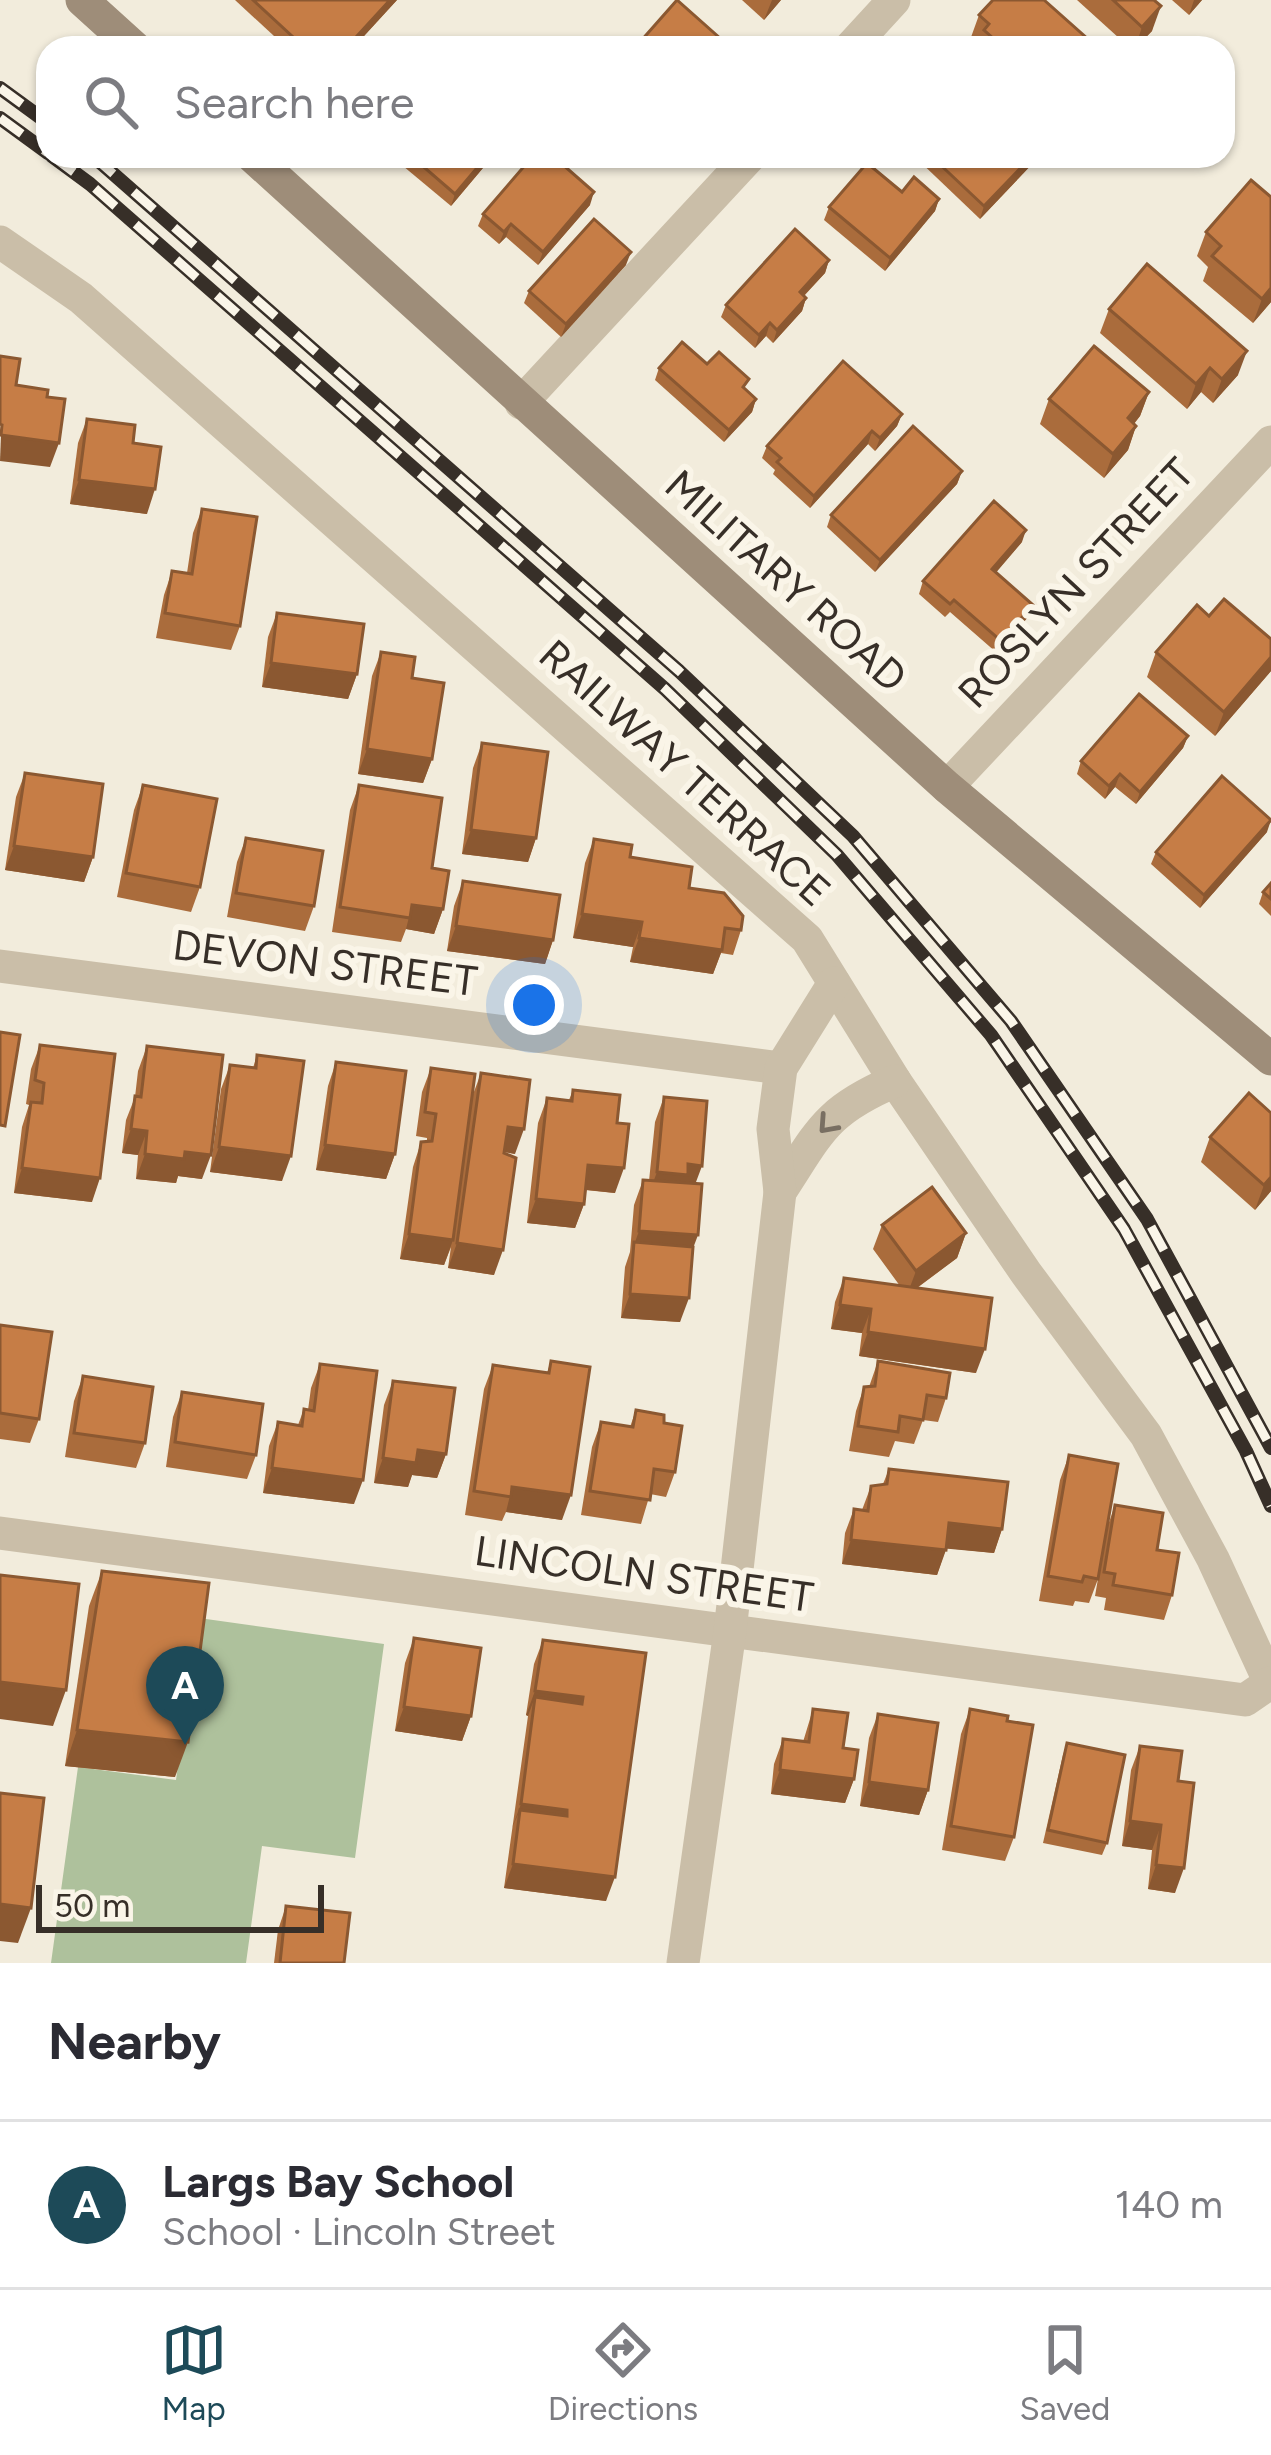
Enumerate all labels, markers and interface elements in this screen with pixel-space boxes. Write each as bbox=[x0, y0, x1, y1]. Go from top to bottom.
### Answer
search box bbox=[36, 36, 1235, 168]
icon: search bbox=[78, 69, 144, 135]
text: Search here bbox=[174, 75, 414, 129]
street label: ROSLYN STREET bbox=[947, 448, 1205, 718]
street label: MILITARY ROAD bbox=[655, 459, 917, 703]
street label: RAILWAY TERRACE bbox=[529, 629, 841, 917]
street label: DEVON STREET bbox=[170, 919, 480, 1007]
your location bbox=[504, 975, 564, 1035]
one-way arrow bbox=[819, 1111, 841, 1133]
street label: LINCOLN STREET bbox=[471, 1525, 817, 1623]
pin: A bbox=[146, 1646, 224, 1745]
scale bar bbox=[36, 1879, 324, 1932]
text: 50 m bbox=[54, 1886, 130, 1925]
text: Nearby bbox=[48, 2011, 221, 2072]
text: Largs Bay School bbox=[162, 2154, 514, 2208]
text: A bbox=[73, 2181, 101, 2228]
text: 140 m bbox=[1115, 2181, 1223, 2228]
text: School · Lincoln Street bbox=[162, 2208, 556, 2255]
tab: Map bbox=[161, 2317, 227, 2428]
tab: Directions bbox=[548, 2317, 698, 2428]
tab: Saved bbox=[1019, 2317, 1110, 2428]

